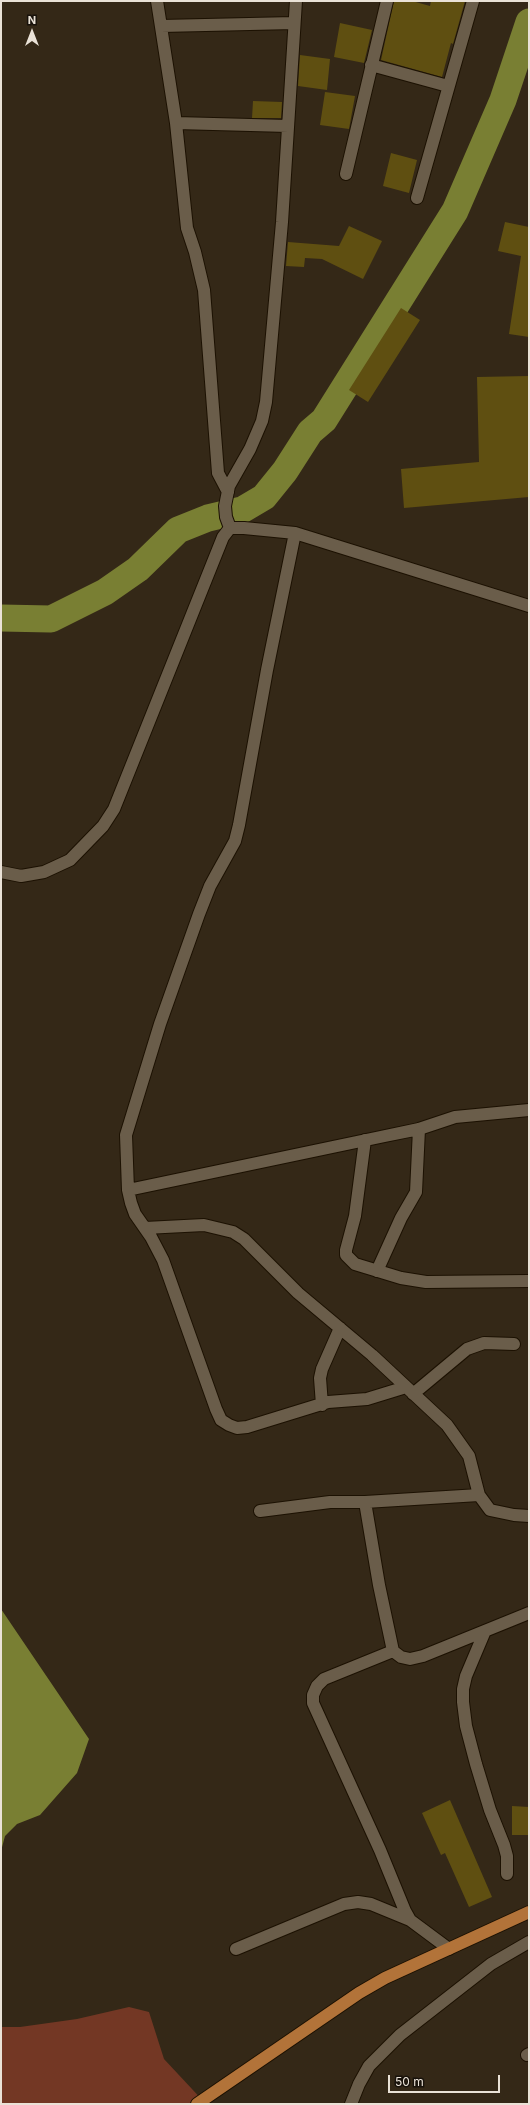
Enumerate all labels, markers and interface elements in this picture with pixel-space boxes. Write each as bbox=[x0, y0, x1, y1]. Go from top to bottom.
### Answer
north arrow bbox=[12, 12, 52, 52]
text: N bbox=[28, 13, 36, 27]
scale bar bbox=[390, 2067, 502, 2093]
text: 50 m bbox=[395, 2074, 424, 2089]

